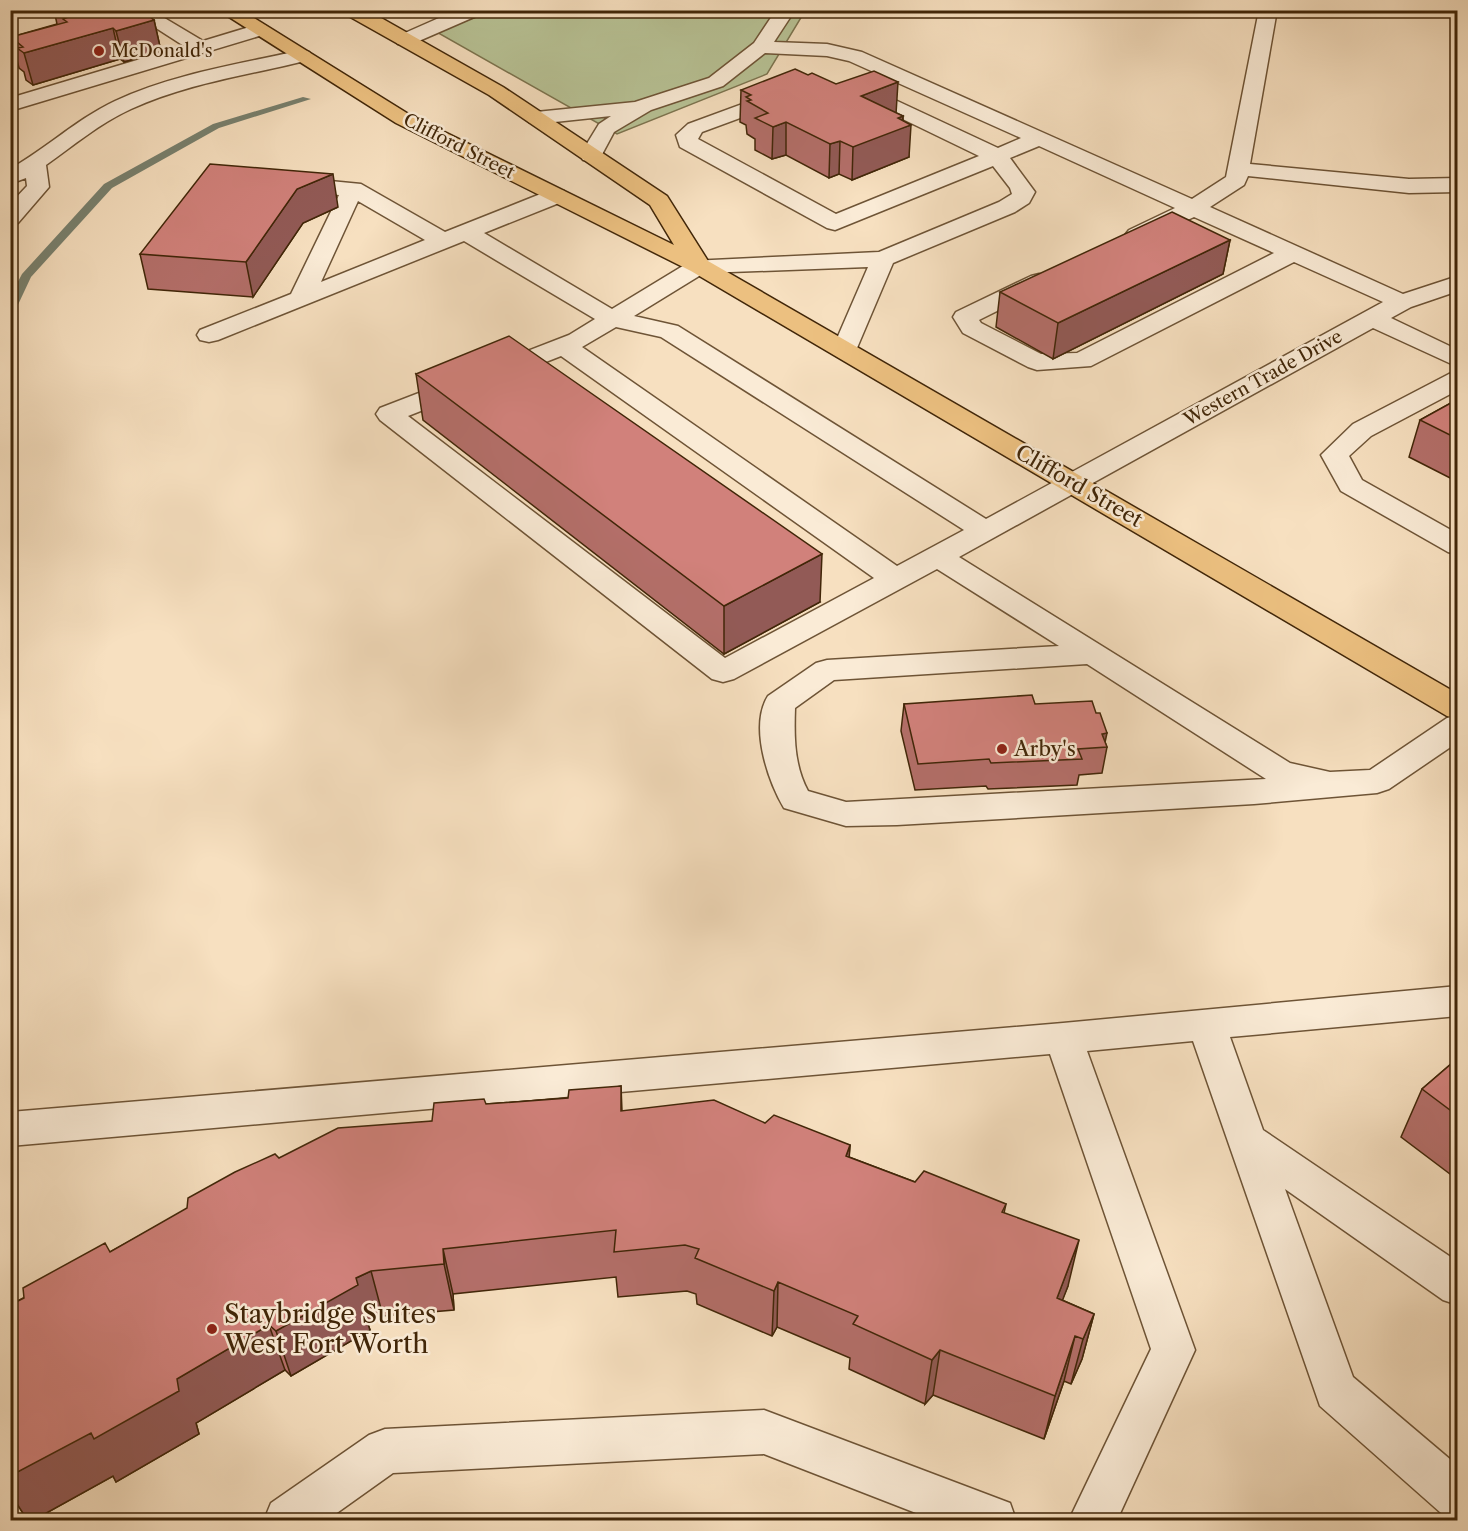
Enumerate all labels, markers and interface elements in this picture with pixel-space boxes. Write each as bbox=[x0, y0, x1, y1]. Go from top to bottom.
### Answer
place label: McDonald's bbox=[111, 40, 213, 62]
marker: McDonald's bbox=[92, 44, 106, 58]
street label: Clifford Street bbox=[400, 109, 519, 184]
street label: Western Trade Drive bbox=[1179, 325, 1346, 431]
street label: Clifford Street bbox=[1011, 439, 1148, 532]
place label: Arby's bbox=[1013, 736, 1076, 761]
marker: Arby's bbox=[995, 742, 1009, 756]
place label: Staybridge Suites West Fort Worth bbox=[223, 1298, 436, 1360]
marker: Staybridge Suites West Fort Worth bbox=[205, 1322, 219, 1336]

